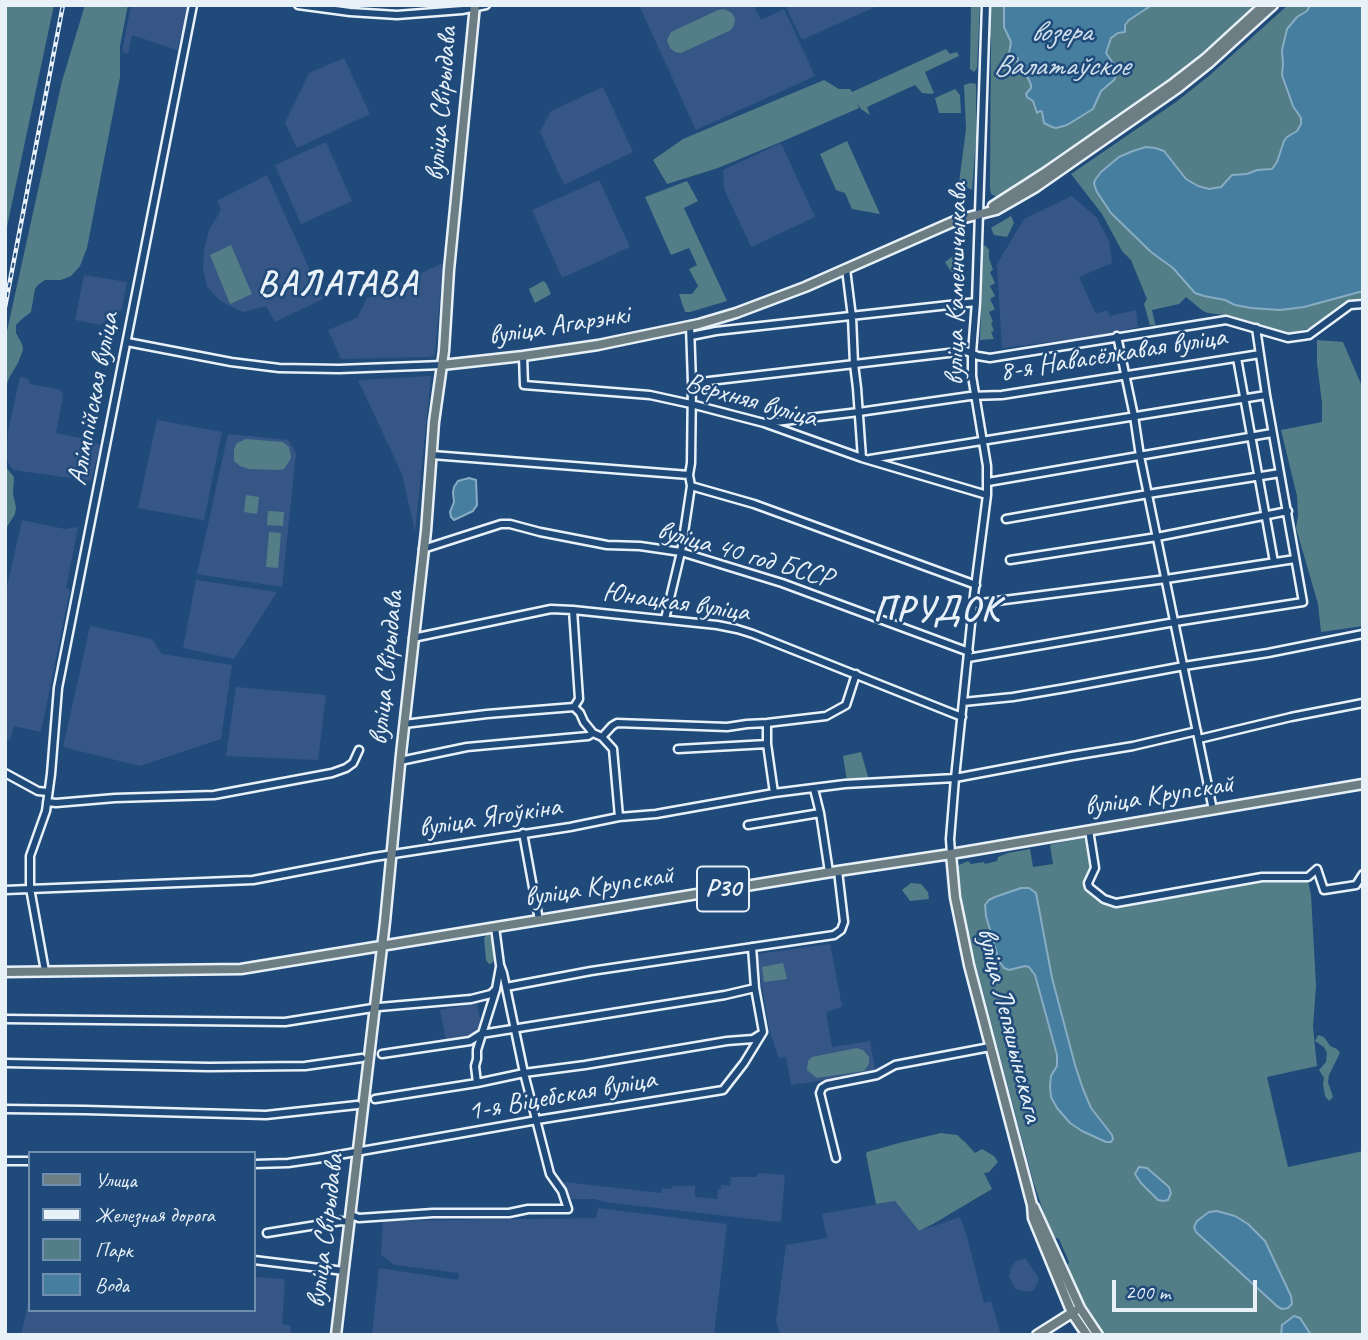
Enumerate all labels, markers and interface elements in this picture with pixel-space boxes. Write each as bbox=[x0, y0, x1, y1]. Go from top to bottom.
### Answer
water label: возера Валатаўское bbox=[993, 15, 1129, 86]
street label: вуліца Свірыдава bbox=[419, 25, 465, 183]
street label: вуліца Каменшчыкава bbox=[938, 182, 976, 386]
district label: ВАЛАТАВА bbox=[255, 264, 421, 306]
street label: вуліца Агарэнкі bbox=[486, 298, 632, 354]
street label: Алімпійская вуліца bbox=[61, 310, 127, 488]
street label: 8-я Навасёлкавая вуліца bbox=[997, 320, 1229, 390]
street label: Верхняя вуліца bbox=[681, 366, 821, 436]
street label: вуліца 40 год БССР bbox=[653, 514, 837, 596]
street label: Юнацкая вуліца bbox=[601, 576, 751, 630]
street label: вуліца Свірыдава bbox=[362, 589, 412, 747]
district label: ПРУДОК bbox=[869, 590, 1005, 632]
street label: вуліца Крупскай bbox=[1082, 768, 1236, 824]
street label: вуліца Ягоўкіна bbox=[416, 790, 564, 846]
street label: вуліца Крупскай bbox=[522, 859, 676, 915]
road number: Р30 bbox=[697, 866, 749, 912]
street label: вуліца Лепяшынскага bbox=[969, 924, 1049, 1126]
street label: 1-я Віцебская вуліца bbox=[465, 1063, 659, 1129]
legend bbox=[28, 1151, 256, 1312]
street label: вуліца Свірыдава bbox=[300, 1152, 352, 1310]
text: Улица bbox=[95, 1167, 137, 1193]
text: Железная дорога bbox=[95, 1202, 215, 1228]
text: Парк bbox=[95, 1237, 132, 1263]
scale bar bbox=[1116, 1266, 1261, 1310]
text: Вода bbox=[95, 1272, 129, 1298]
text: 200 m bbox=[1125, 1279, 1170, 1305]

